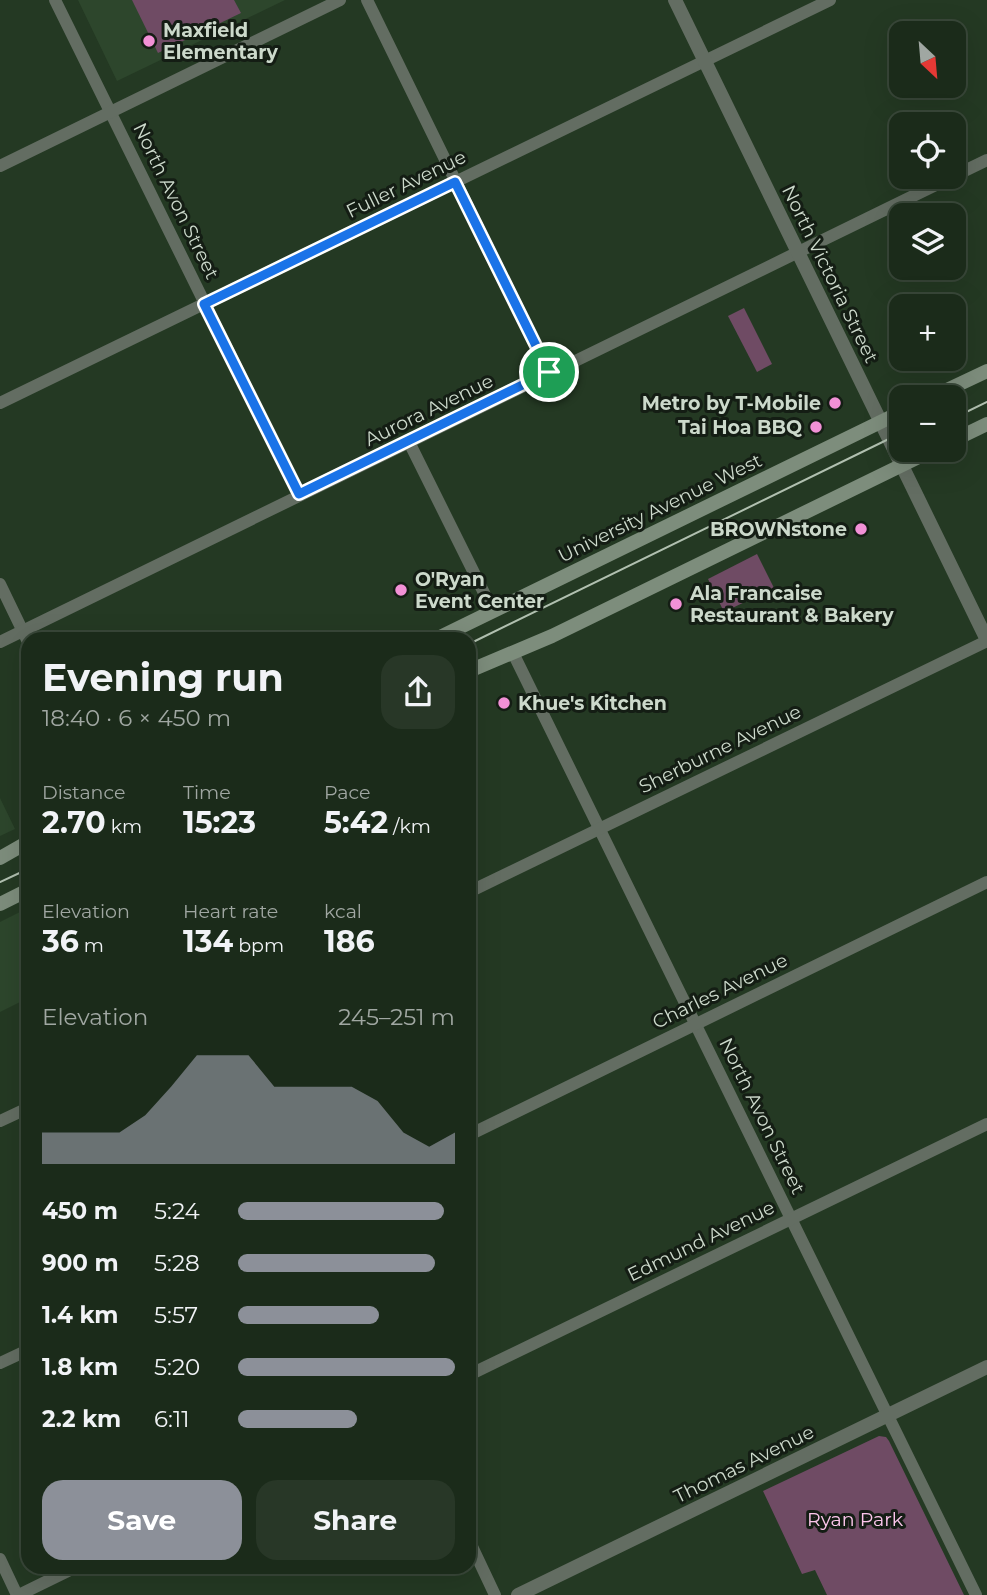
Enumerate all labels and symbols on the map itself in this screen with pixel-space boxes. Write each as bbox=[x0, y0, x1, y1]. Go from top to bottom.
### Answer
place label: Maxfield Elementary bbox=[163, 19, 278, 64]
north arrow bbox=[889, 21, 966, 98]
marker: Maxfield Elementary bbox=[141, 33, 157, 49]
street label: North Avon Street bbox=[128, 119, 224, 283]
street label: Fuller Avenue bbox=[342, 145, 470, 223]
street label: North Victoria Street bbox=[777, 181, 883, 367]
pin bbox=[519, 342, 579, 402]
street label: Aurora Avenue bbox=[361, 369, 497, 451]
place label: Metro by T-Mobile bbox=[642, 392, 821, 415]
marker: Metro by T-Mobile bbox=[827, 395, 843, 411]
place label: Tai Hoa BBQ bbox=[678, 416, 802, 439]
marker: Tai Hoa BBQ bbox=[808, 419, 824, 435]
street label: University Avenue West bbox=[554, 448, 766, 567]
place label: BROWNstone bbox=[710, 518, 847, 541]
marker: BROWNstone bbox=[853, 521, 869, 537]
place label: O'Ryan Event Center bbox=[415, 568, 544, 613]
marker: O'Ryan Event Center bbox=[393, 582, 409, 598]
place label: Ala Francaise Restaurant & Bakery bbox=[689, 582, 894, 627]
marker: Ala Francaise Restaurant & Bakery bbox=[668, 596, 684, 612]
place label: Khue's Kitchen bbox=[518, 692, 667, 715]
marker: Khue's Kitchen bbox=[496, 695, 512, 711]
street label: Sherburne Avenue bbox=[635, 700, 805, 798]
street label: Charles Avenue bbox=[649, 948, 791, 1034]
street label: North Avon Street bbox=[714, 1034, 810, 1198]
street label: Edmund Avenue bbox=[624, 1195, 778, 1287]
street label: Thomas Avenue bbox=[670, 1420, 818, 1508]
park label: Ryan Park bbox=[807, 1508, 904, 1531]

